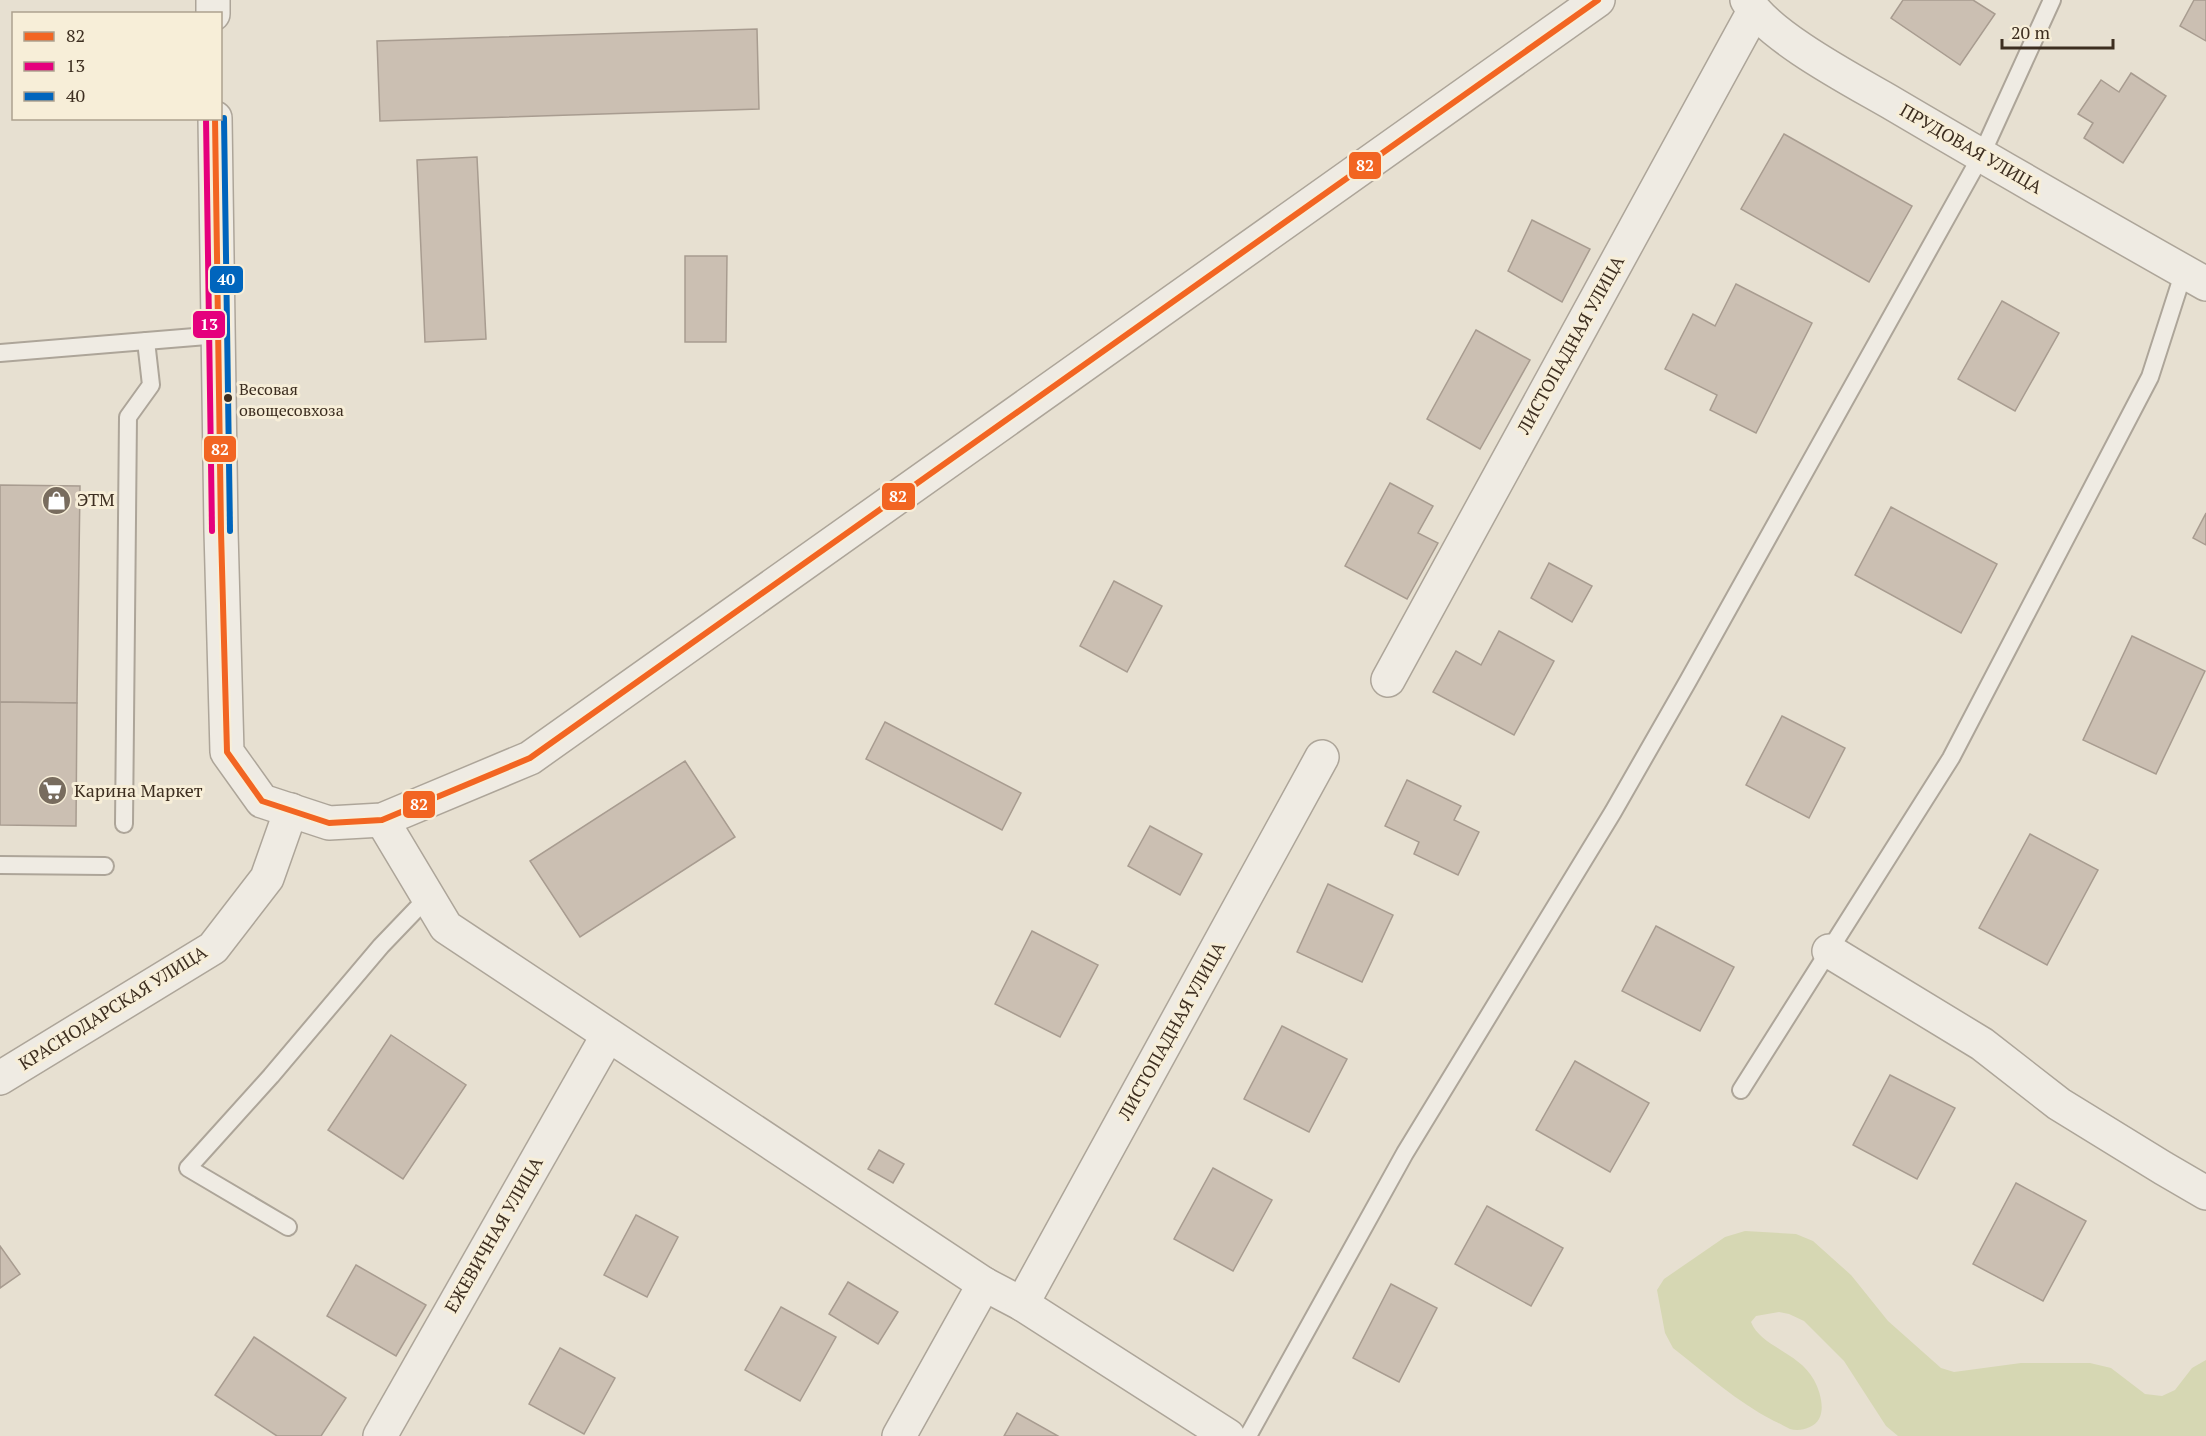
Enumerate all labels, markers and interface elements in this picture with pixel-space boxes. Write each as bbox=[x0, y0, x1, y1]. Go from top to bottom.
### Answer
legend bbox=[12, 12, 222, 120]
scale bar bbox=[2002, 12, 2113, 50]
text: 20 m bbox=[2011, 20, 2051, 44]
text: 82 bbox=[66, 23, 85, 47]
text: 13 bbox=[66, 53, 85, 77]
text: 40 bbox=[66, 83, 85, 107]
street label: ПРУДОВАЯ УЛИЦА bbox=[1896, 98, 2048, 199]
line badge: 82 bbox=[1348, 151, 1382, 180]
text: 82 bbox=[1356, 154, 1374, 176]
street label: ЛИСТОПАДНАЯ УЛИЦА bbox=[1511, 250, 1630, 439]
line badge: 40 bbox=[209, 265, 244, 294]
text: 40 bbox=[217, 268, 235, 290]
line badge: 13 bbox=[192, 310, 226, 339]
text: 13 bbox=[200, 313, 218, 335]
place label: Весовая овощесовхоза bbox=[239, 378, 344, 421]
marker: Весовая овощесовхоза bbox=[222, 392, 234, 404]
line badge: 82 bbox=[203, 435, 237, 463]
text: 82 bbox=[211, 438, 229, 460]
line badge: 82 bbox=[881, 482, 916, 511]
shop icon: ЭТМ bbox=[40, 484, 72, 516]
text: 82 bbox=[889, 485, 907, 507]
place label: ЭТМ bbox=[77, 487, 115, 511]
supermarket icon: Карина Маркет bbox=[37, 775, 69, 807]
place label: Карина Маркет bbox=[74, 778, 203, 802]
line badge: 82 bbox=[402, 790, 436, 819]
text: 82 bbox=[410, 793, 428, 815]
street label: ЛИСТОПАДНАЯ УЛИЦА bbox=[1112, 936, 1231, 1125]
street label: КРАСНОДАРСКАЯ УЛИЦА bbox=[14, 939, 212, 1075]
street label: ЕЖЕВИЧНАЯ УЛИЦА bbox=[439, 1152, 548, 1317]

